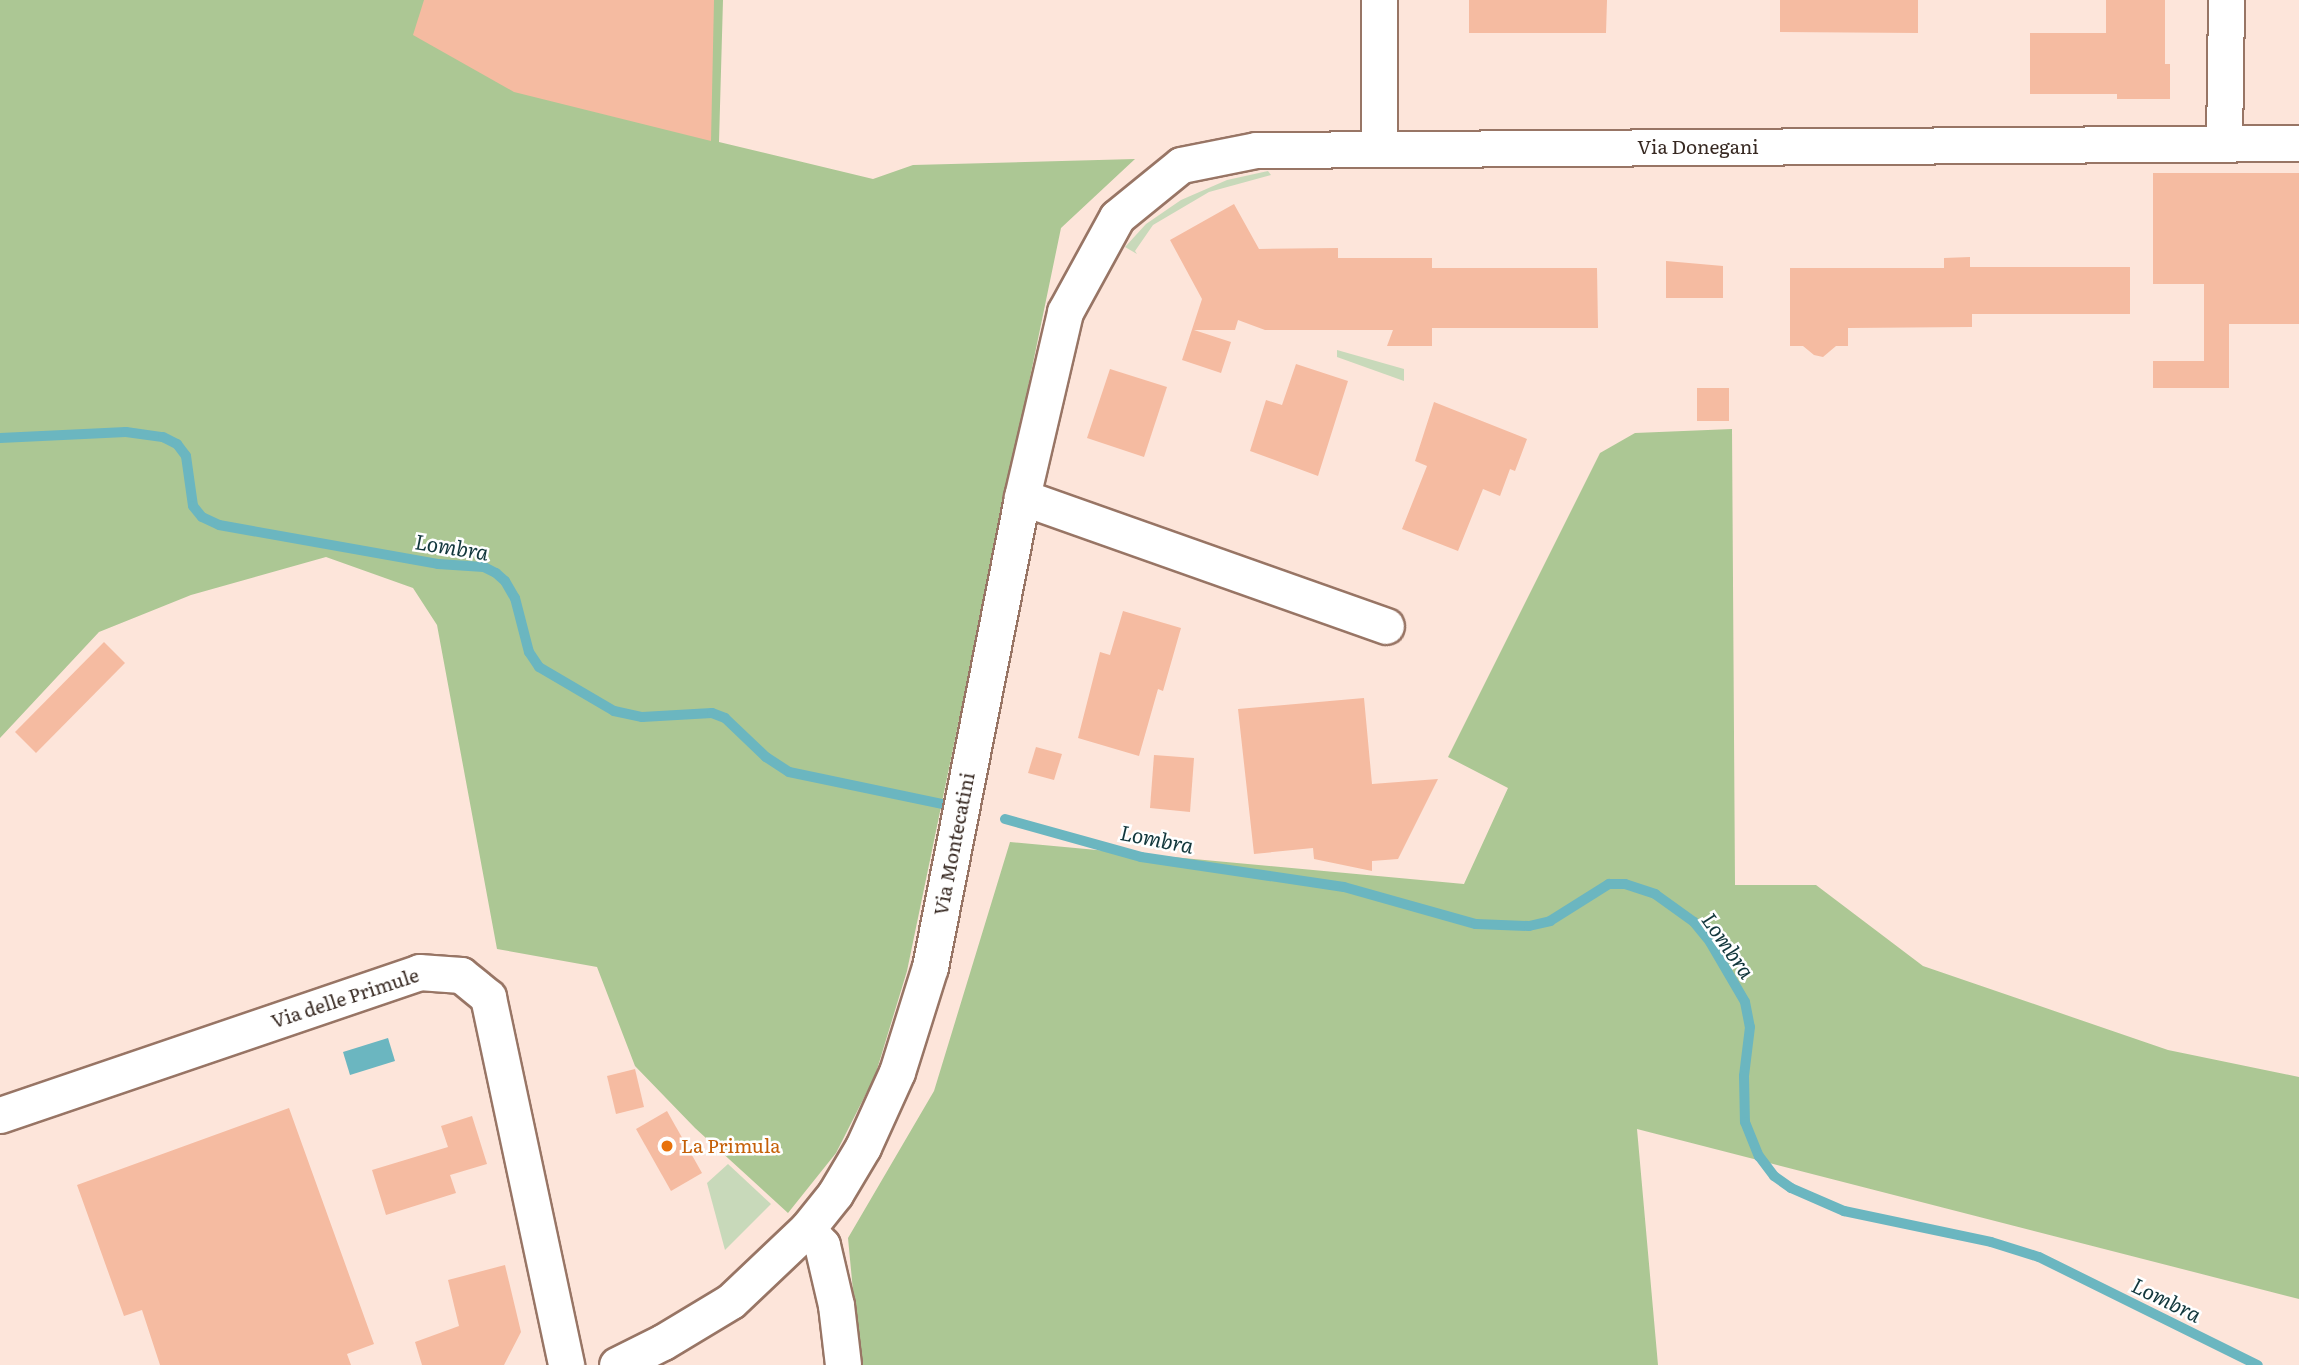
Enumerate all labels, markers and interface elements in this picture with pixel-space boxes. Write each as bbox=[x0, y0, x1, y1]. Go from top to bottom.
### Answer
street label: Via Donegani bbox=[1637, 136, 1759, 158]
water label: Lombra bbox=[413, 528, 491, 564]
street label: Via Montecatini bbox=[929, 771, 979, 917]
water label: Lombra bbox=[1118, 819, 1196, 857]
water label: Lombra bbox=[1697, 907, 1761, 983]
street label: Via delle Primule bbox=[268, 963, 422, 1033]
place label: La Primula bbox=[681, 1135, 781, 1157]
marker: La Primula bbox=[659, 1138, 675, 1154]
water label: Lombra bbox=[2128, 1271, 2206, 1327]

